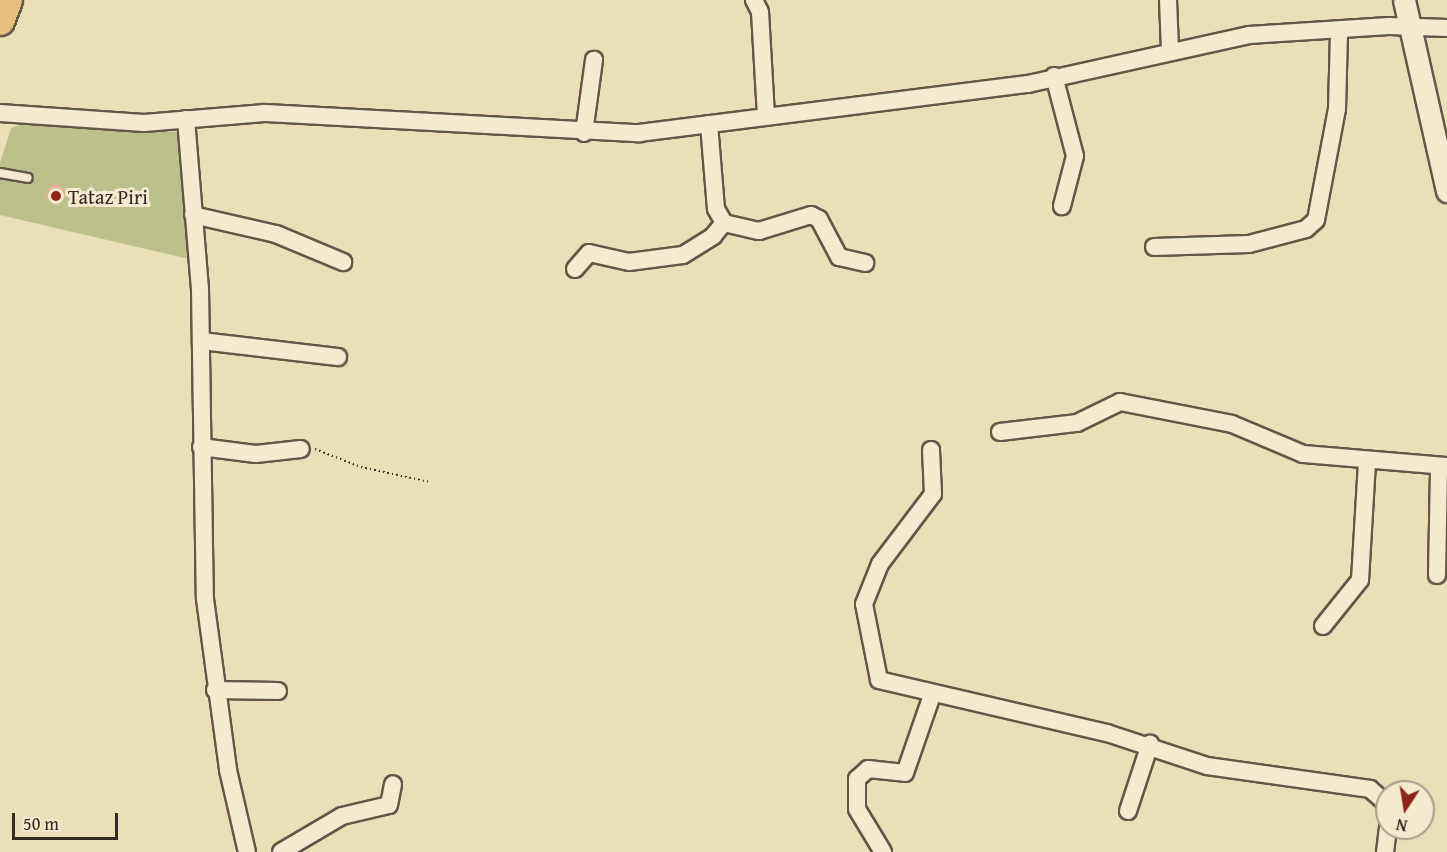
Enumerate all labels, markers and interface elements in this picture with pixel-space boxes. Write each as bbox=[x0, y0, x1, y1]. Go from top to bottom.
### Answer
place label: Tataz Piri bbox=[68, 184, 148, 208]
marker: Tataz Piri bbox=[49, 189, 63, 203]
north arrow bbox=[1375, 780, 1435, 840]
scale bar bbox=[15, 801, 122, 839]
text: 50 m bbox=[23, 810, 59, 837]
text: N bbox=[1394, 813, 1409, 839]

